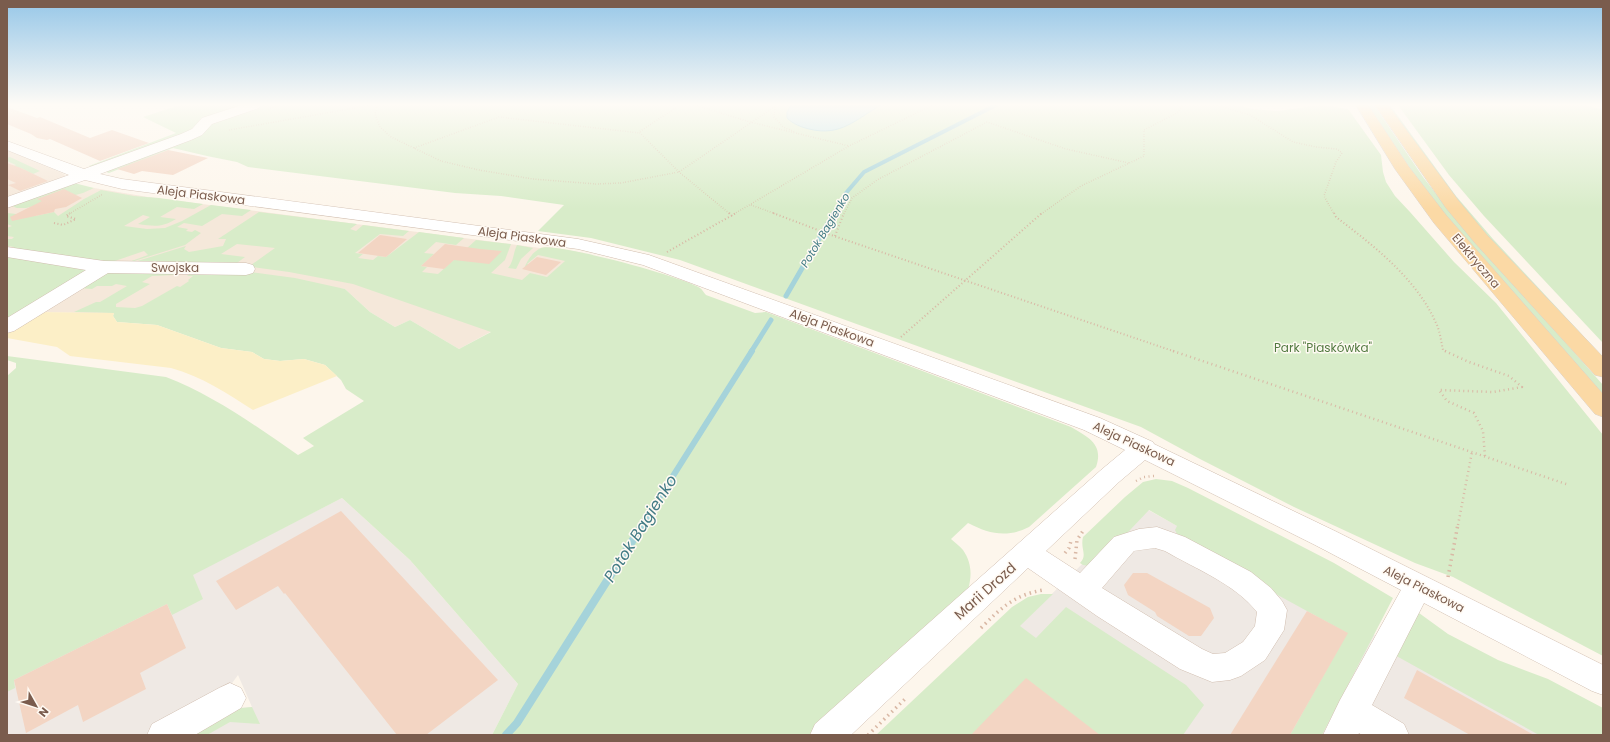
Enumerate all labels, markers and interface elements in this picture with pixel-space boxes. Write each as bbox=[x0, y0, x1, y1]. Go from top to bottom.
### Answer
street label: Aleja Piaskowa bbox=[156, 181, 246, 208]
water label: Potok Bagienko bbox=[796, 190, 854, 270]
street label: Aleja Piaskowa bbox=[477, 222, 567, 251]
street label: Elektryczna bbox=[1448, 230, 1504, 292]
street label: Swojska bbox=[151, 259, 199, 276]
street label: Aleja Piaskowa bbox=[788, 304, 877, 351]
park label: Park "Piaskówka" bbox=[1274, 339, 1373, 356]
street label: Aleja Piaskowa bbox=[1090, 417, 1178, 470]
water label: Potok Bagienko bbox=[598, 470, 683, 586]
street label: Marii Drozd bbox=[950, 558, 1020, 624]
street label: Aleja Piaskowa bbox=[1381, 561, 1468, 616]
north arrow bbox=[16, 686, 56, 726]
text: N bbox=[35, 704, 53, 721]

